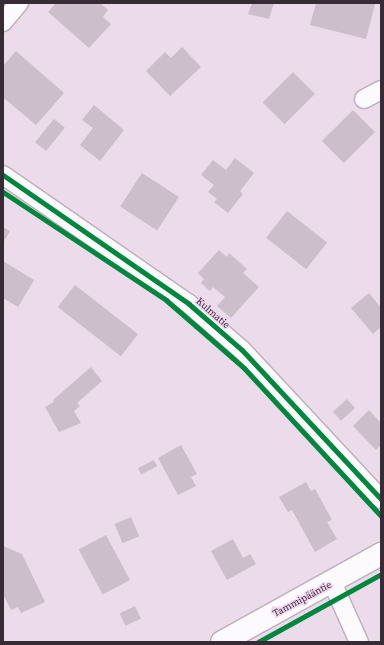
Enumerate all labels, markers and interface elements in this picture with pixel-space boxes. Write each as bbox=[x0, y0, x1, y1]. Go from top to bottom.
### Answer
street label: Kulmatie bbox=[194, 295, 232, 331]
street label: Tammipääntie bbox=[271, 578, 333, 620]

